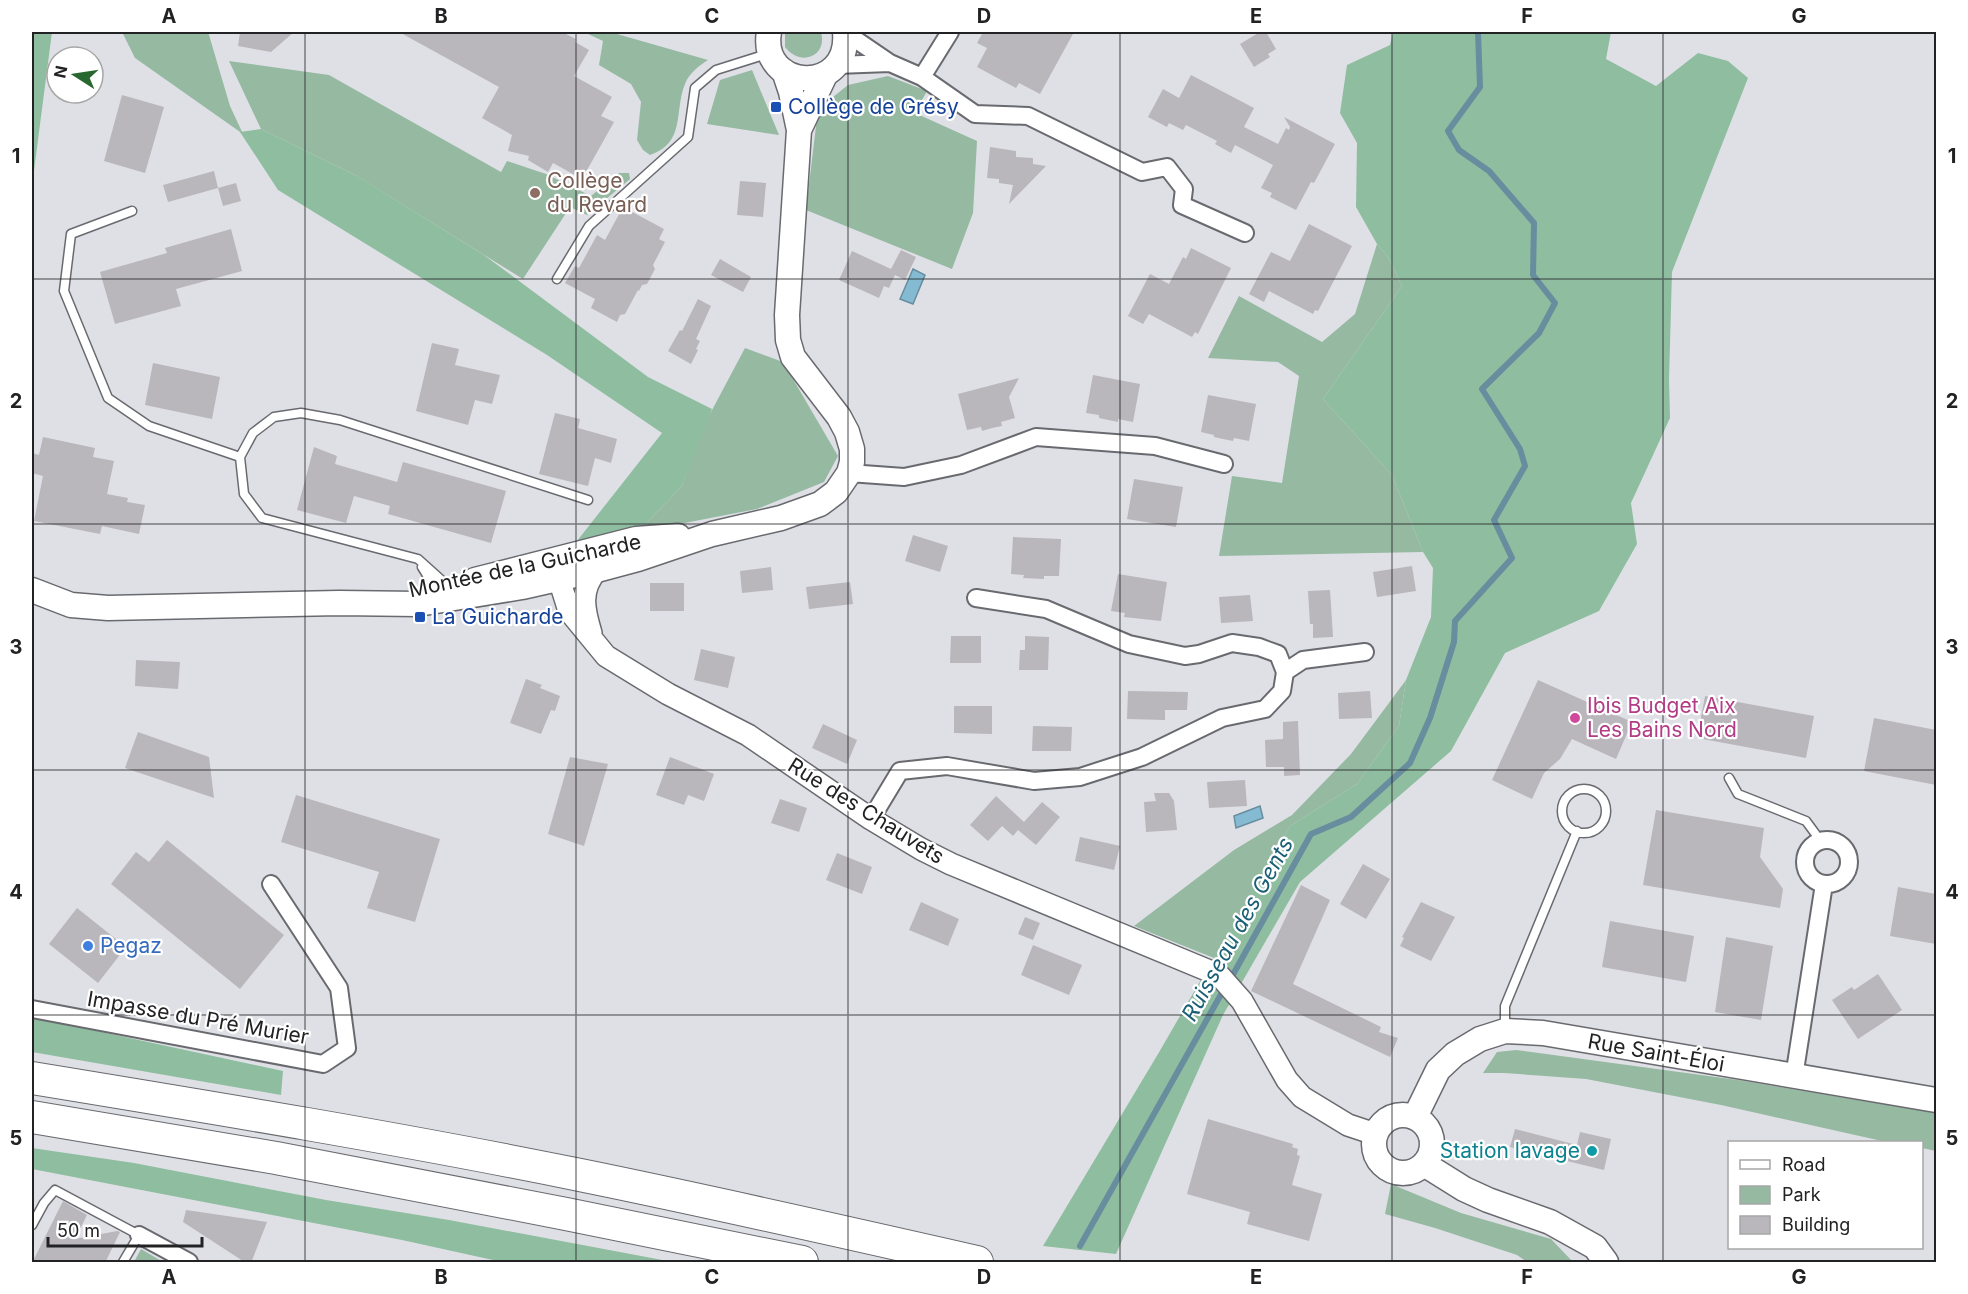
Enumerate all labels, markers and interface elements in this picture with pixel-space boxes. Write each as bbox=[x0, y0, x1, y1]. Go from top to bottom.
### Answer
text: A bbox=[162, 4, 177, 28]
text: B bbox=[434, 4, 448, 28]
text: C bbox=[705, 4, 719, 28]
text: D bbox=[977, 4, 991, 28]
text: E bbox=[1250, 4, 1262, 28]
text: F bbox=[1521, 4, 1533, 28]
text: G bbox=[1791, 4, 1807, 28]
north arrow bbox=[45, 45, 105, 105]
text: N bbox=[49, 64, 71, 80]
place label: Collège de Grésy bbox=[788, 94, 959, 119]
marker: Collège de Grésy bbox=[769, 100, 783, 114]
text: 1 bbox=[12, 144, 20, 168]
text: 1 bbox=[1948, 144, 1956, 168]
place label: Collège du Revard bbox=[547, 168, 647, 217]
marker: Collège du Revard bbox=[528, 186, 542, 200]
text: 2 bbox=[10, 389, 22, 413]
text: 2 bbox=[1946, 389, 1958, 413]
street label: Montée de la Guicharde bbox=[406, 529, 643, 602]
place label: La Guicharde bbox=[432, 604, 564, 629]
marker: La Guicharde bbox=[413, 610, 427, 624]
text: 3 bbox=[10, 635, 22, 659]
text: 3 bbox=[1946, 635, 1958, 659]
place label: Ibis Budget Aix Les Bains Nord bbox=[1587, 693, 1737, 742]
marker: Ibis Budget Aix Les Bains Nord bbox=[1568, 711, 1582, 725]
street label: Rue des Chauvets bbox=[784, 752, 949, 869]
water label: Ruisseau des Gents bbox=[1176, 833, 1298, 1025]
text: 4 bbox=[9, 880, 23, 904]
text: 4 bbox=[1945, 880, 1959, 904]
place label: Pegaz bbox=[100, 933, 162, 958]
marker: Pegaz bbox=[81, 939, 95, 953]
street label: Impasse du Pré Murier bbox=[85, 986, 311, 1049]
street label: Rue Saint-Éloi bbox=[1586, 1027, 1727, 1077]
text: 5 bbox=[10, 1126, 22, 1150]
text: 5 bbox=[1946, 1126, 1958, 1150]
place label: Station lavage bbox=[1440, 1138, 1580, 1163]
legend bbox=[1728, 1141, 1923, 1249]
marker: Station lavage bbox=[1585, 1144, 1599, 1158]
text: Road bbox=[1782, 1154, 1825, 1175]
text: Park bbox=[1782, 1184, 1821, 1205]
scale bar bbox=[48, 1210, 202, 1248]
text: Building bbox=[1782, 1214, 1850, 1235]
text: 50 m bbox=[57, 1220, 100, 1241]
text: A bbox=[162, 1265, 177, 1289]
text: B bbox=[434, 1265, 448, 1289]
text: C bbox=[705, 1265, 719, 1289]
text: D bbox=[977, 1265, 991, 1289]
text: E bbox=[1250, 1265, 1262, 1289]
text: F bbox=[1521, 1265, 1533, 1289]
text: G bbox=[1791, 1265, 1807, 1289]

